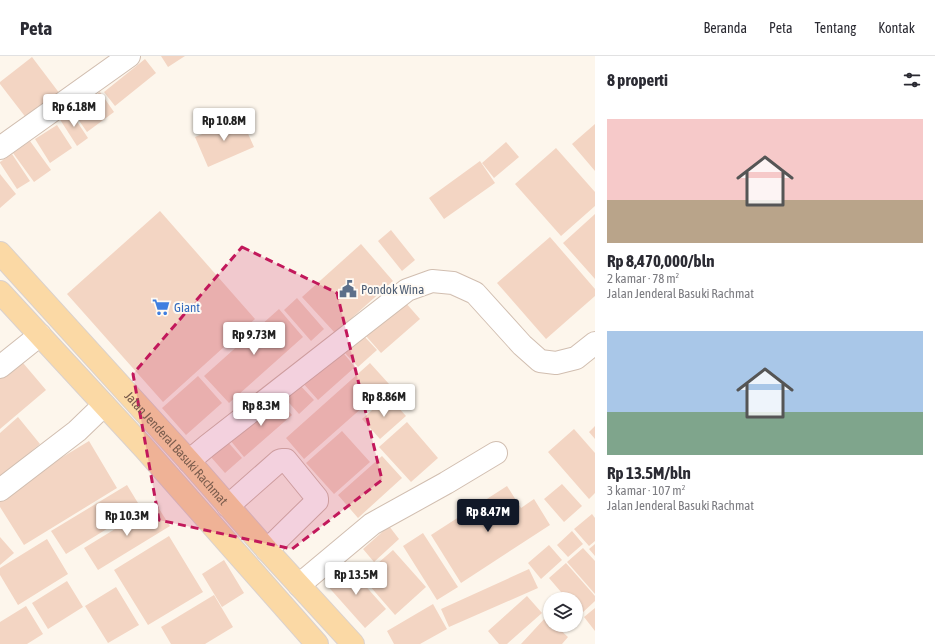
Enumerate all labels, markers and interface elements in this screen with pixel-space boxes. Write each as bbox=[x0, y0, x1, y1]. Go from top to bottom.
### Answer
text: Peta bbox=[20, 17, 52, 39]
text: Beranda bbox=[704, 20, 747, 36]
text: Peta bbox=[769, 20, 793, 36]
text: Tentang bbox=[815, 20, 856, 36]
text: Kontak bbox=[878, 20, 915, 36]
icon: filters bbox=[901, 69, 923, 91]
text: 8 properti bbox=[607, 70, 668, 90]
pin: Rp 6.18M bbox=[33, 94, 115, 128]
text: Rp 6.18M bbox=[52, 99, 96, 114]
pin: Rp 10.8M bbox=[183, 108, 265, 142]
text: Rp 10.8M bbox=[202, 113, 246, 128]
icon: home bbox=[729, 145, 801, 217]
text: Rp 8,470,000/bln bbox=[607, 251, 714, 271]
text: 2 kamar · 78 m² bbox=[607, 271, 679, 286]
public building icon: Pondok Wina bbox=[338, 279, 358, 299]
place label: Pondok Wina bbox=[361, 282, 424, 297]
text: Jalan Jenderal Basuki Rachmat bbox=[607, 286, 754, 301]
supermarket icon: Giant bbox=[151, 297, 171, 317]
place label: Giant bbox=[174, 300, 200, 315]
pin: Rp 9.73M bbox=[213, 322, 295, 356]
text: Rp 9.73M bbox=[232, 327, 276, 342]
icon: home bbox=[729, 357, 801, 429]
pin: Rp 8.86M bbox=[343, 384, 425, 418]
street label: Jalan Jenderal Basuki Rachmat bbox=[121, 388, 231, 508]
text: Rp 8.86M bbox=[362, 389, 406, 404]
pin: Rp 8.3M bbox=[224, 393, 298, 427]
text: Rp 8.3M bbox=[242, 398, 280, 413]
text: Rp 13.5M/bln bbox=[607, 463, 691, 483]
text: 3 kamar · 107 m² bbox=[607, 483, 685, 498]
text: Jalan Jenderal Basuki Rachmat bbox=[607, 498, 754, 513]
pin: Rp 8.47M bbox=[447, 499, 529, 533]
pin: Rp 10.3M bbox=[86, 503, 168, 537]
text: Rp 8.47M bbox=[466, 504, 510, 519]
text: Rp 10.3M bbox=[105, 508, 149, 523]
pin: Rp 13.5M bbox=[315, 562, 397, 596]
text: Rp 13.5M bbox=[334, 567, 378, 582]
map controls bbox=[543, 592, 583, 632]
button: layers bbox=[543, 592, 583, 632]

